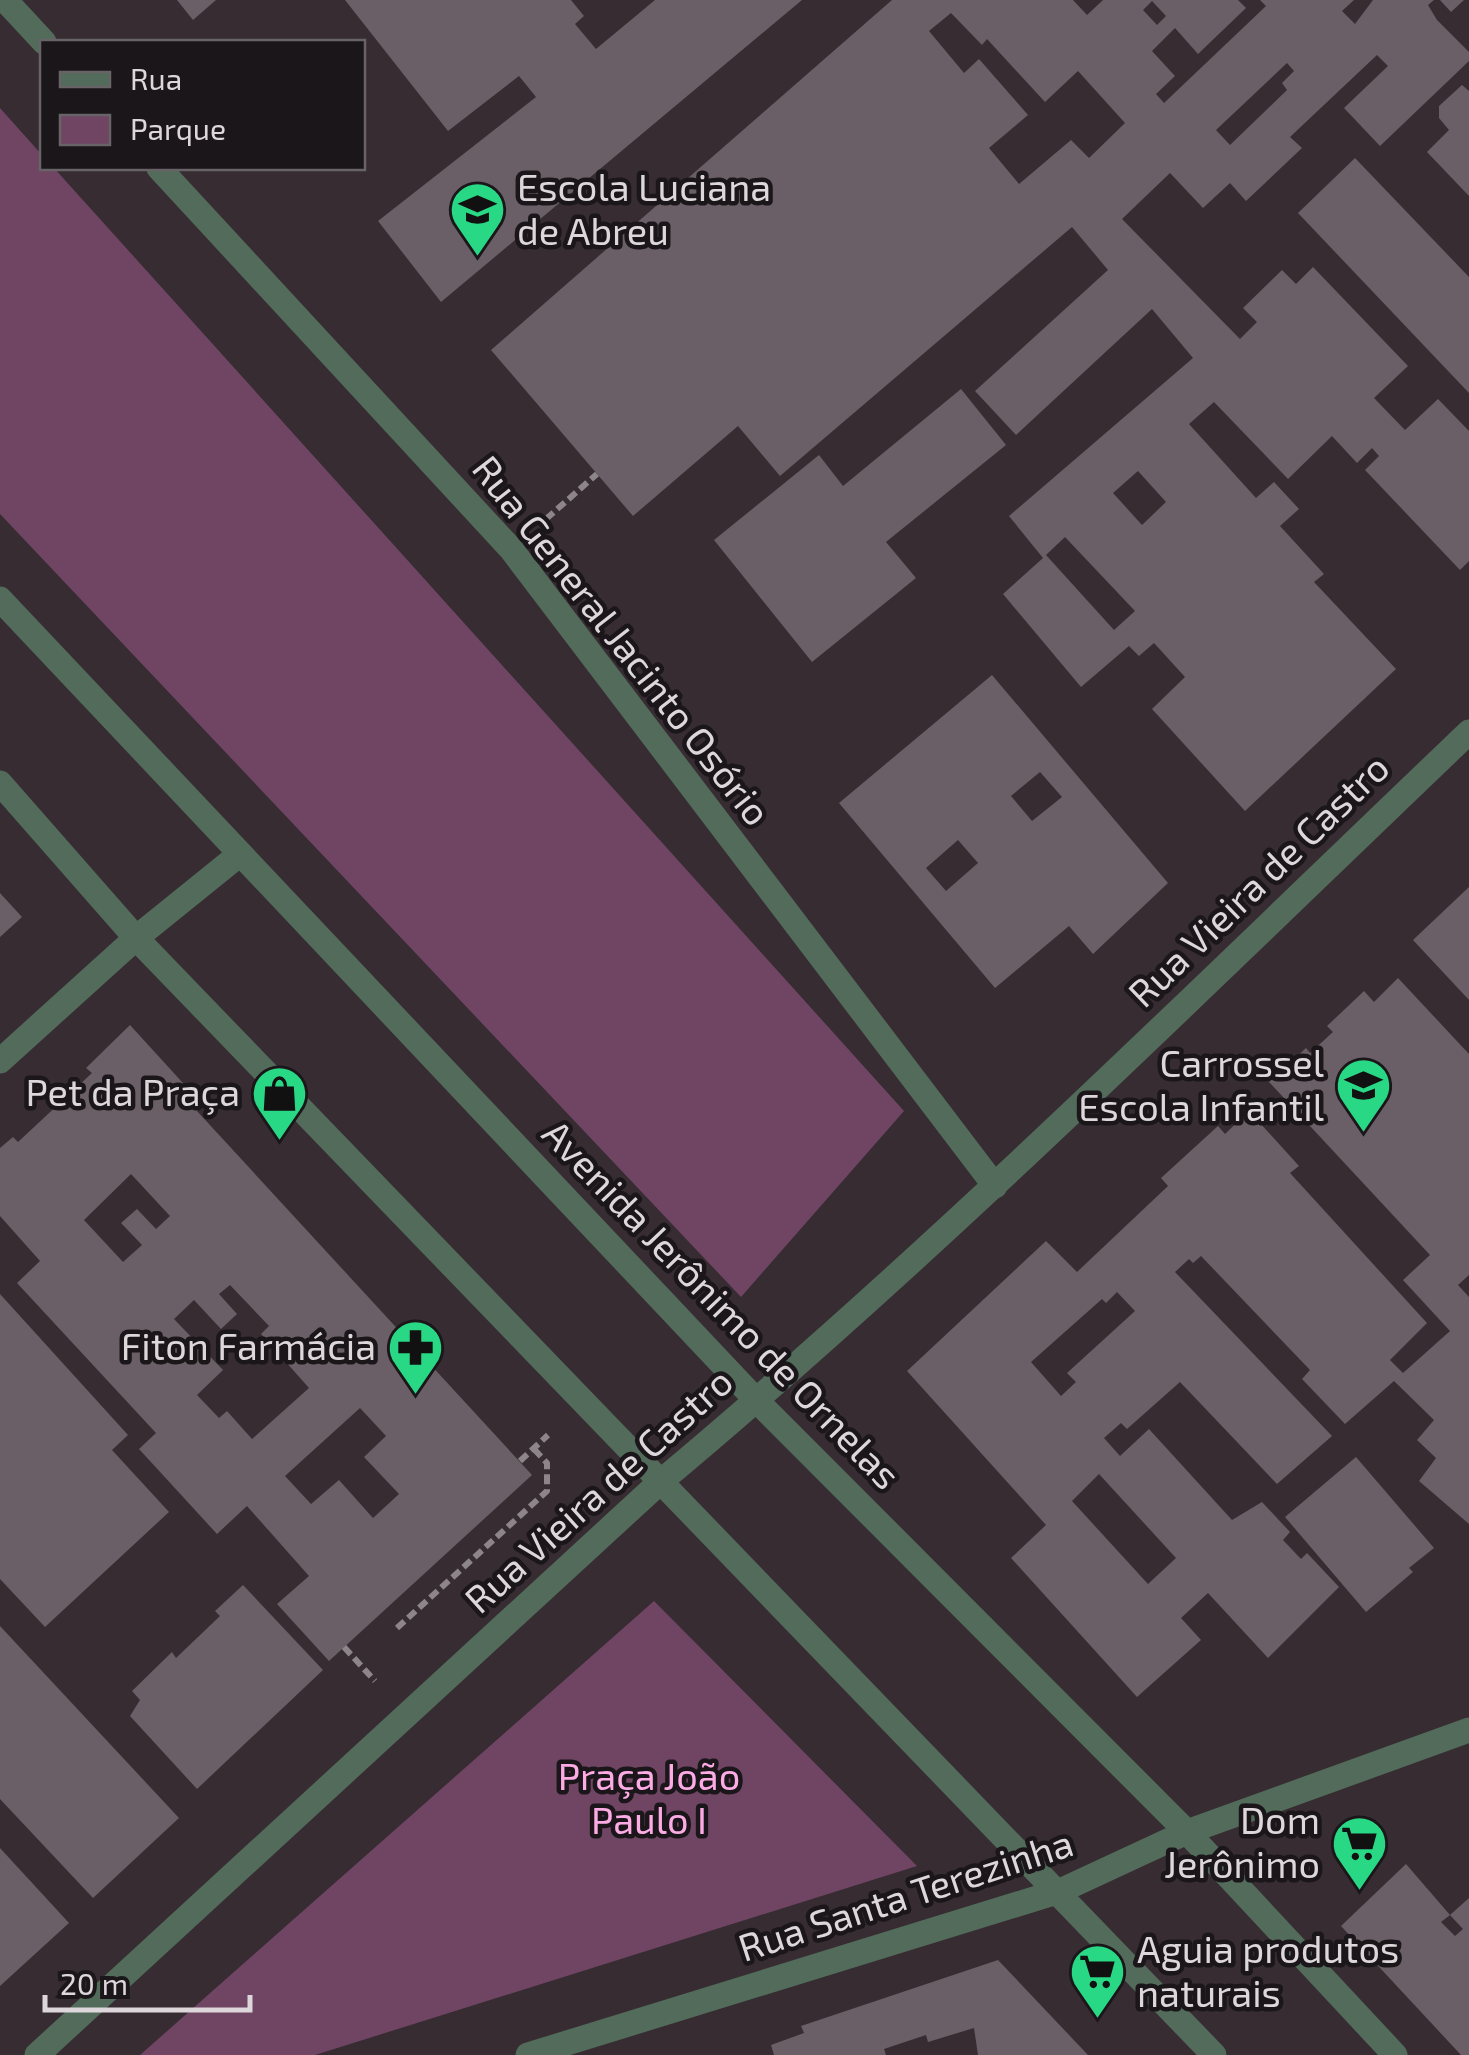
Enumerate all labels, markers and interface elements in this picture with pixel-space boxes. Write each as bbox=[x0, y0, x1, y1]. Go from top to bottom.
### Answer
legend bbox=[40, 40, 365, 170]
text: Rua bbox=[130, 60, 182, 96]
text: Parque bbox=[130, 110, 226, 146]
place label: Escola Luciana de Abreu bbox=[517, 163, 771, 253]
school or university icon: Escola Luciana de Abreu bbox=[448, 180, 508, 259]
street label: Rua General Jacinto Osório bbox=[464, 446, 781, 834]
street label: Rua Vieira de Castro bbox=[1118, 744, 1397, 1016]
place label: Carrossel Escola Infantil bbox=[1078, 1039, 1324, 1129]
school or university icon: Carrossel Escola Infantil bbox=[1333, 1056, 1393, 1135]
shop icon: Pet da Praça bbox=[249, 1063, 309, 1142]
place label: Pet da Praça bbox=[25, 1068, 240, 1115]
street label: Avenida Jerônimo de Ornelas bbox=[534, 1110, 911, 1498]
pharmacy icon: Fiton Farmácia bbox=[385, 1317, 445, 1396]
place label: Fiton Farmácia bbox=[121, 1322, 376, 1368]
street label: Rua Vieira de Castro bbox=[455, 1357, 741, 1622]
park label: Praça João Paulo I bbox=[558, 1752, 740, 1842]
place label: Dom Jerônimo bbox=[1164, 1796, 1320, 1886]
supermarket icon: Dom Jerônimo bbox=[1329, 1813, 1389, 1892]
street label: Rua Santa Terezinha bbox=[732, 1818, 1078, 1970]
place label: Aguia produtos naturais bbox=[1137, 1925, 1399, 2015]
supermarket icon: Aguia produtos naturais bbox=[1068, 1942, 1128, 2021]
scale bar bbox=[45, 1950, 250, 2012]
text: 20 m bbox=[60, 1965, 128, 2001]

